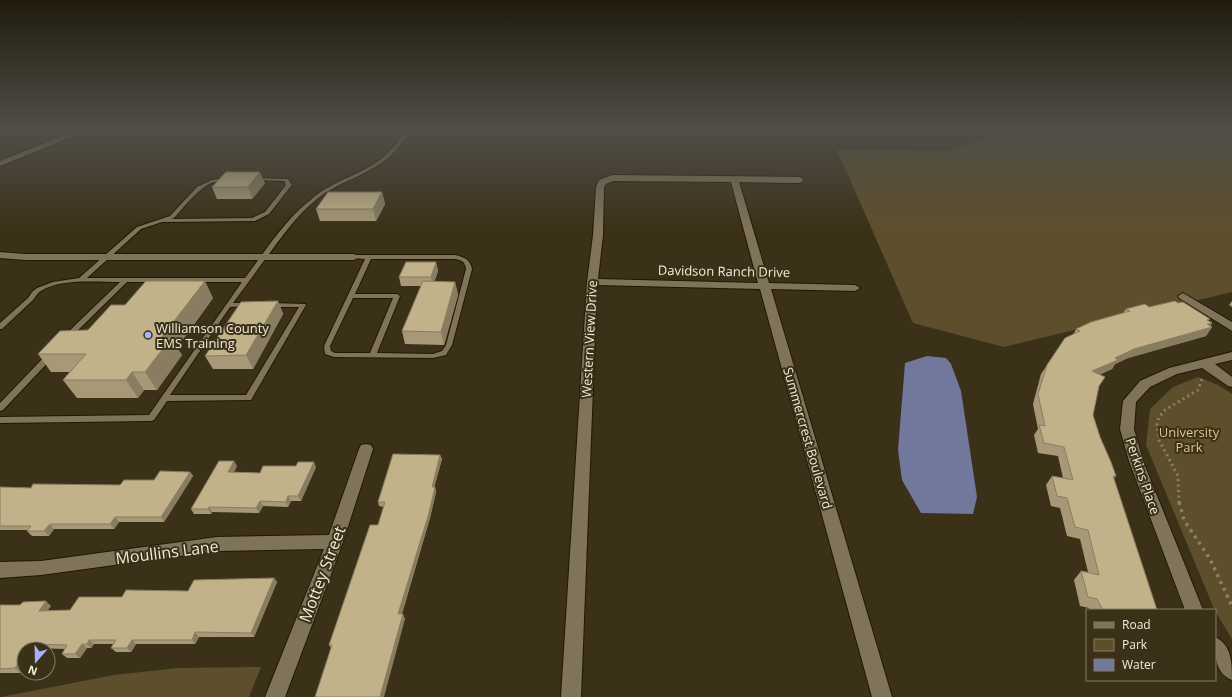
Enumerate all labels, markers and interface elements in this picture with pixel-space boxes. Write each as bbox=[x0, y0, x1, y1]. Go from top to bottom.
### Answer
street label: Davidson Ranch Drive bbox=[658, 261, 790, 281]
street label: Western View Drive bbox=[577, 280, 601, 398]
place label: Williamson County EMS Training bbox=[156, 319, 269, 352]
marker: Williamson County EMS Training bbox=[143, 330, 153, 340]
street label: Summercrest Boulevard bbox=[779, 365, 837, 511]
park label: University Park bbox=[1159, 423, 1220, 456]
street label: Perkins Place bbox=[1121, 435, 1165, 517]
street label: Mottey Street bbox=[294, 523, 351, 625]
street label: Moullins Lane bbox=[114, 535, 220, 569]
legend bbox=[1086, 609, 1216, 681]
text: Road bbox=[1122, 616, 1151, 633]
text: Park bbox=[1122, 636, 1148, 653]
north arrow bbox=[16, 641, 56, 681]
text: Water bbox=[1122, 656, 1156, 673]
text: N bbox=[26, 662, 39, 679]

